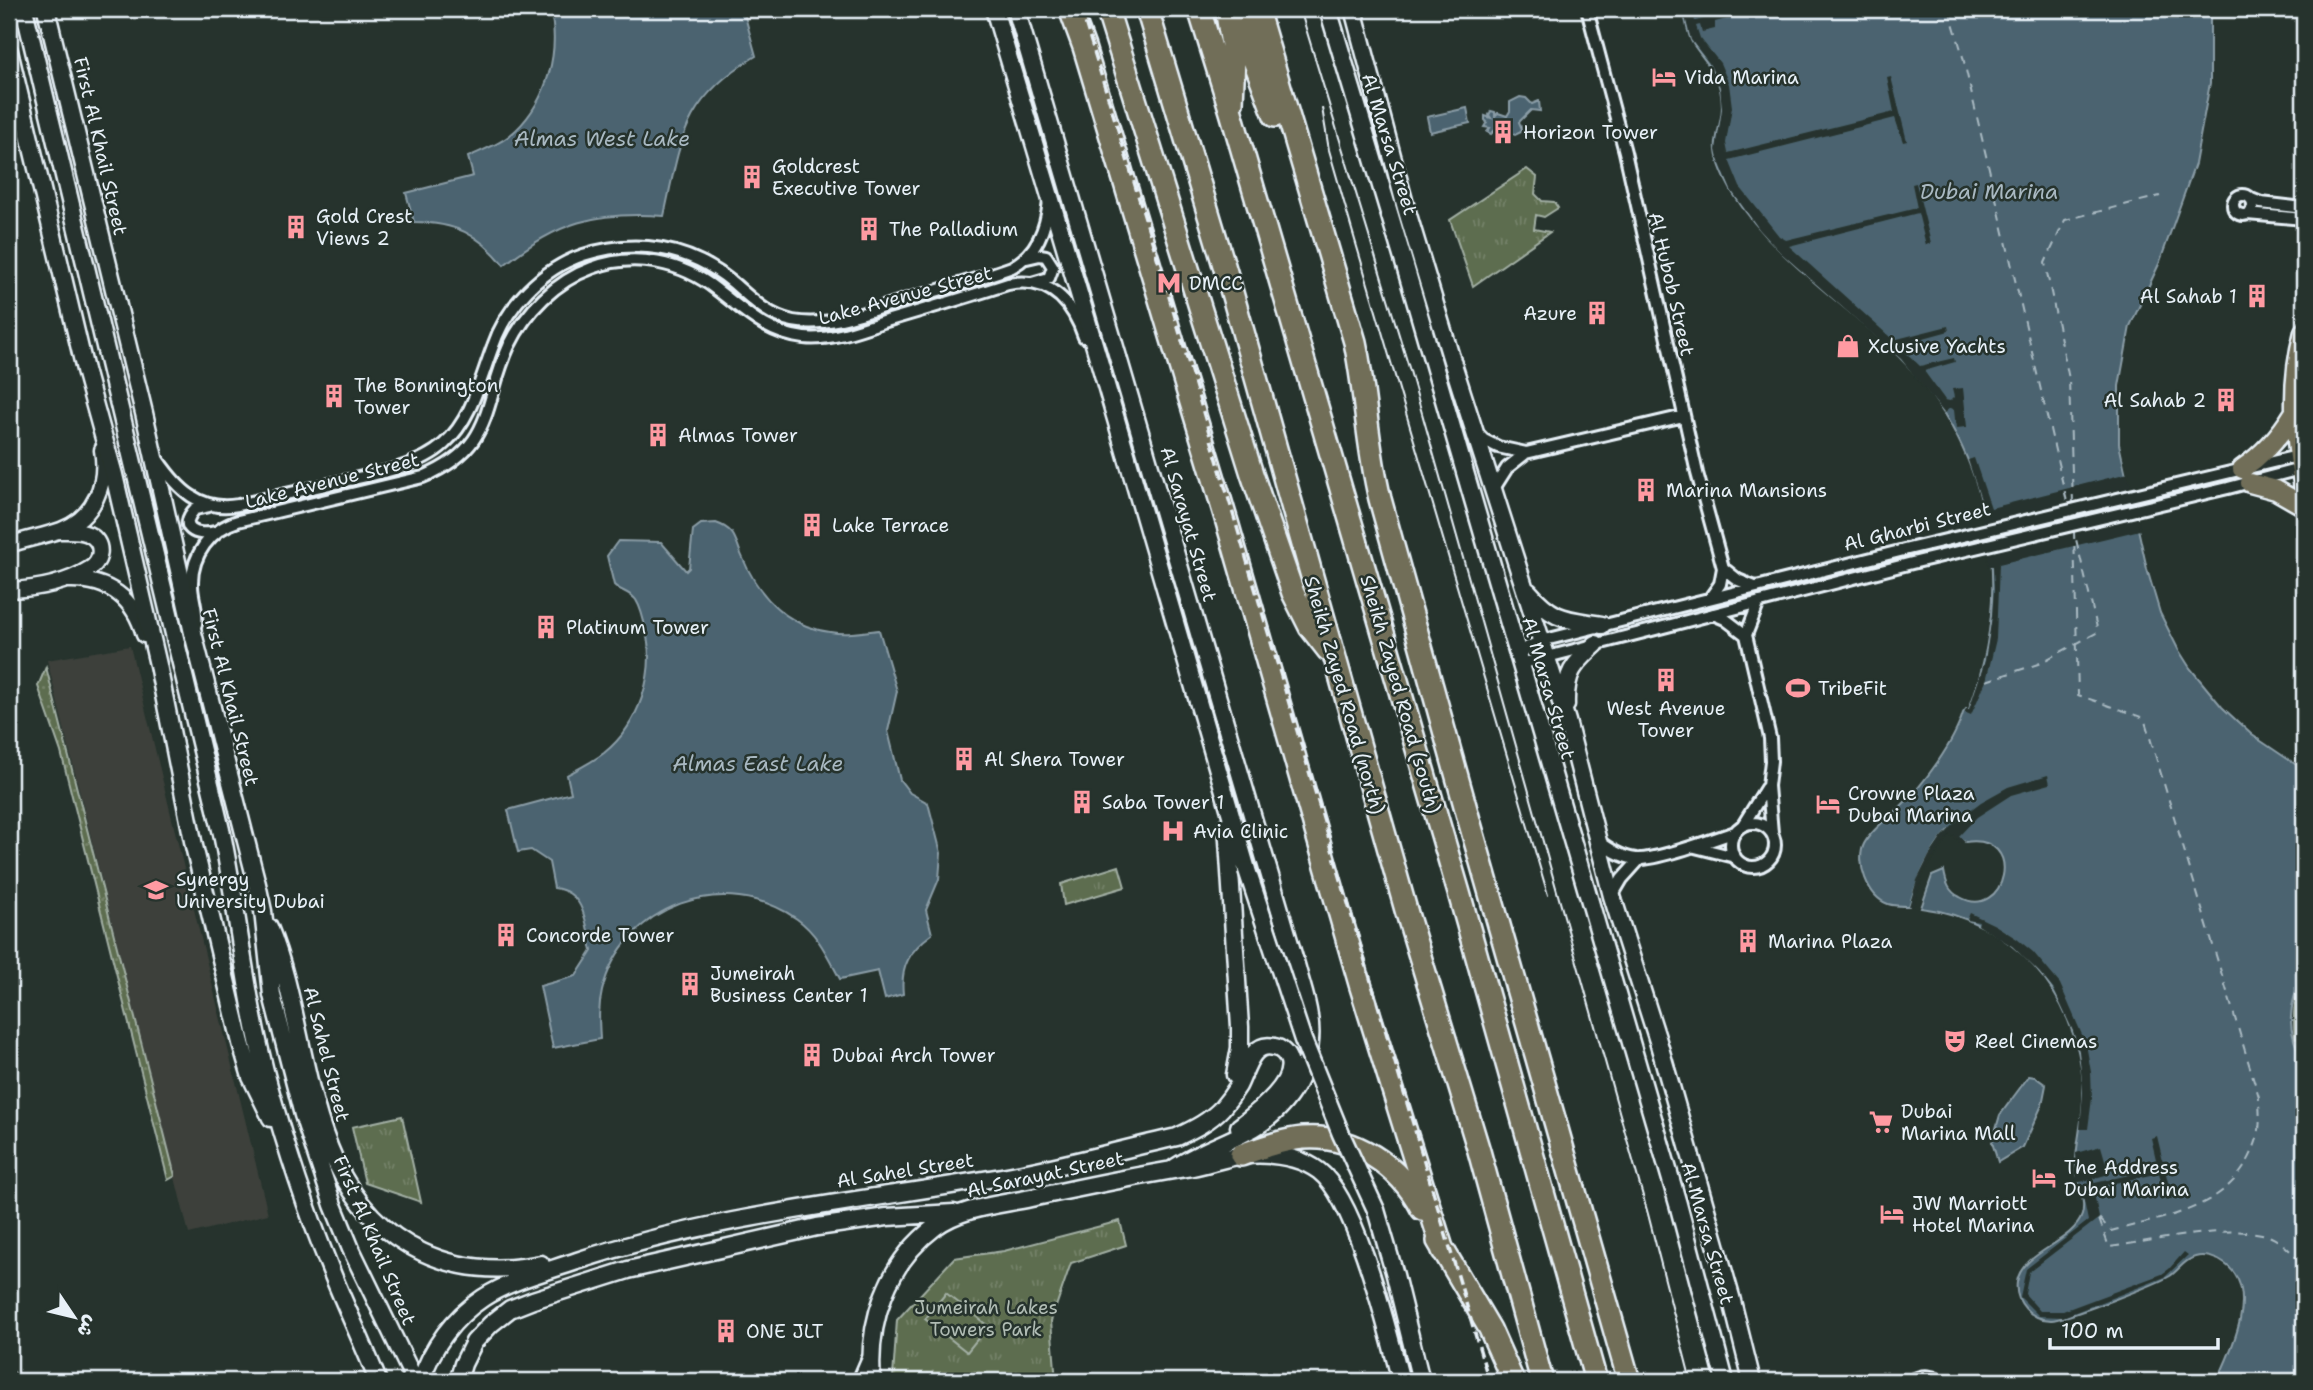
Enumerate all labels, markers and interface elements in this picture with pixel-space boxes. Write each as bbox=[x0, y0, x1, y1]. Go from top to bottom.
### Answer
street label: First Al Khail Street bbox=[68, 55, 133, 238]
hotel icon: Vida Marina bbox=[1650, 63, 1678, 91]
place label: Vida Marina bbox=[1684, 65, 1799, 90]
street label: Al Marsa Street bbox=[1356, 70, 1423, 218]
building icon: Horizon Tower bbox=[1489, 118, 1517, 146]
place label: Horizon Tower bbox=[1523, 120, 1658, 145]
water label: Almas West Lake bbox=[514, 125, 690, 153]
place label: Goldcrest Executive Tower bbox=[772, 154, 921, 201]
building icon: Goldcrest Executive Tower bbox=[738, 163, 766, 191]
water label: Dubai Marina bbox=[1920, 178, 2058, 206]
place label: Gold Crest Views 2 bbox=[316, 204, 413, 251]
street label: Al Hubob Street bbox=[1643, 210, 1700, 358]
building icon: Gold Crest Views 2 bbox=[282, 213, 310, 241]
building icon: The Palladium bbox=[855, 215, 883, 243]
place label: The Palladium bbox=[889, 217, 1018, 242]
street label: Lake Avenue Street bbox=[816, 260, 995, 331]
metro station icon: DMCC bbox=[1155, 269, 1183, 297]
place label: DMCC bbox=[1189, 271, 1243, 296]
building icon: Al Sahab 1 bbox=[2243, 282, 2271, 310]
place label: Al Sahab 1 bbox=[2140, 284, 2237, 309]
building icon: Azure bbox=[1583, 299, 1611, 327]
place label: Azure bbox=[1523, 301, 1577, 326]
shop icon: Xclusive Yachts bbox=[1834, 332, 1862, 360]
place label: Xclusive Yachts bbox=[1868, 334, 2006, 359]
place label: The Bonnington Tower bbox=[354, 373, 498, 420]
building icon: The Bonnington Tower bbox=[320, 382, 348, 410]
building icon: Al Sahab 2 bbox=[2212, 386, 2240, 414]
place label: Al Sahab 2 bbox=[2103, 388, 2206, 413]
building icon: Almas Tower bbox=[644, 421, 672, 449]
place label: Almas Tower bbox=[678, 423, 798, 448]
street label: Al Sarayat Street bbox=[1154, 444, 1223, 605]
street label: Lake Avenue Street bbox=[242, 447, 422, 514]
building icon: Marina Mansions bbox=[1632, 476, 1660, 504]
place label: Marina Mansions bbox=[1666, 478, 1827, 503]
street label: Al Gharbi Street bbox=[1841, 496, 1993, 557]
building icon: Lake Terrace bbox=[798, 511, 826, 539]
place label: Lake Terrace bbox=[832, 513, 949, 538]
street label: Sheikh Zayed Road (south) bbox=[1354, 572, 1447, 816]
street label: Sheikh Zayed Road (north) bbox=[1298, 573, 1391, 817]
street label: First Al Khail Street bbox=[196, 606, 265, 789]
building icon: Platinum Tower bbox=[532, 613, 560, 641]
street label: Al Marsa Street bbox=[1516, 614, 1581, 762]
place label: Platinum Tower bbox=[566, 615, 709, 640]
building icon: West Avenue Tower bbox=[1652, 666, 1680, 694]
sports icon: TribeFit bbox=[1784, 674, 1812, 702]
place label: TribeFit bbox=[1818, 676, 1887, 701]
place label: West Avenue Tower bbox=[1607, 696, 1725, 743]
building icon: Al Shera Tower bbox=[950, 745, 978, 773]
place label: Al Shera Tower bbox=[984, 747, 1125, 772]
water label: Almas East Lake bbox=[673, 750, 843, 778]
place label: Crowne Plaza Dubai Marina bbox=[1848, 781, 1975, 828]
building icon: Saba Tower 1 bbox=[1068, 788, 1096, 816]
place label: Saba Tower 1 bbox=[1102, 790, 1224, 815]
hotel icon: Crowne Plaza Dubai Marina bbox=[1814, 790, 1842, 818]
hospital icon: Avia Clinic bbox=[1159, 817, 1187, 845]
place label: Avia Clinic bbox=[1193, 819, 1288, 844]
place label: Synergy University Dubai bbox=[176, 867, 325, 914]
school or university icon: Synergy University Dubai bbox=[142, 876, 170, 904]
building icon: Concorde Tower bbox=[492, 921, 520, 949]
place label: Concorde Tower bbox=[526, 923, 674, 948]
building icon: Marina Plaza bbox=[1734, 927, 1762, 955]
place label: Marina Plaza bbox=[1768, 929, 1892, 954]
place label: Jumeirah Business Center 1 bbox=[710, 961, 868, 1008]
building icon: Jumeirah Business Center 1 bbox=[676, 970, 704, 998]
street label: Al Sahel Street bbox=[298, 984, 355, 1124]
theatre icon: Reel Cinemas bbox=[1941, 1027, 1969, 1055]
place label: Reel Cinemas bbox=[1975, 1029, 2097, 1054]
building icon: Dubai Arch Tower bbox=[798, 1041, 826, 1069]
place label: Dubai Arch Tower bbox=[832, 1043, 996, 1068]
place label: Dubai Marina Mall bbox=[1901, 1099, 2016, 1146]
supermarket icon: Dubai Marina Mall bbox=[1867, 1108, 1895, 1136]
street label: Al Sarayat Street bbox=[964, 1146, 1126, 1203]
street label: Al Sahel Street bbox=[835, 1147, 975, 1194]
street label: First Al Khail Street bbox=[327, 1151, 422, 1329]
place label: The Address Dubai Marina bbox=[2064, 1155, 2189, 1202]
street label: Al Marsa Street bbox=[1675, 1159, 1740, 1307]
hotel icon: The Address Dubai Marina bbox=[2030, 1164, 2058, 1192]
place label: JW Marriott Hotel Marina bbox=[1912, 1191, 2034, 1238]
hotel icon: JW Marriott Hotel Marina bbox=[1878, 1200, 1906, 1228]
north arrow bbox=[38, 1282, 108, 1352]
park label: Jumeirah Lakes Towers Park bbox=[914, 1295, 1058, 1342]
scale bar bbox=[2050, 1306, 2218, 1350]
text: ش bbox=[71, 1311, 104, 1342]
building icon: ONE JLT bbox=[712, 1317, 740, 1345]
text: 100 m bbox=[2061, 1317, 2124, 1345]
place label: ONE JLT bbox=[746, 1319, 824, 1344]

